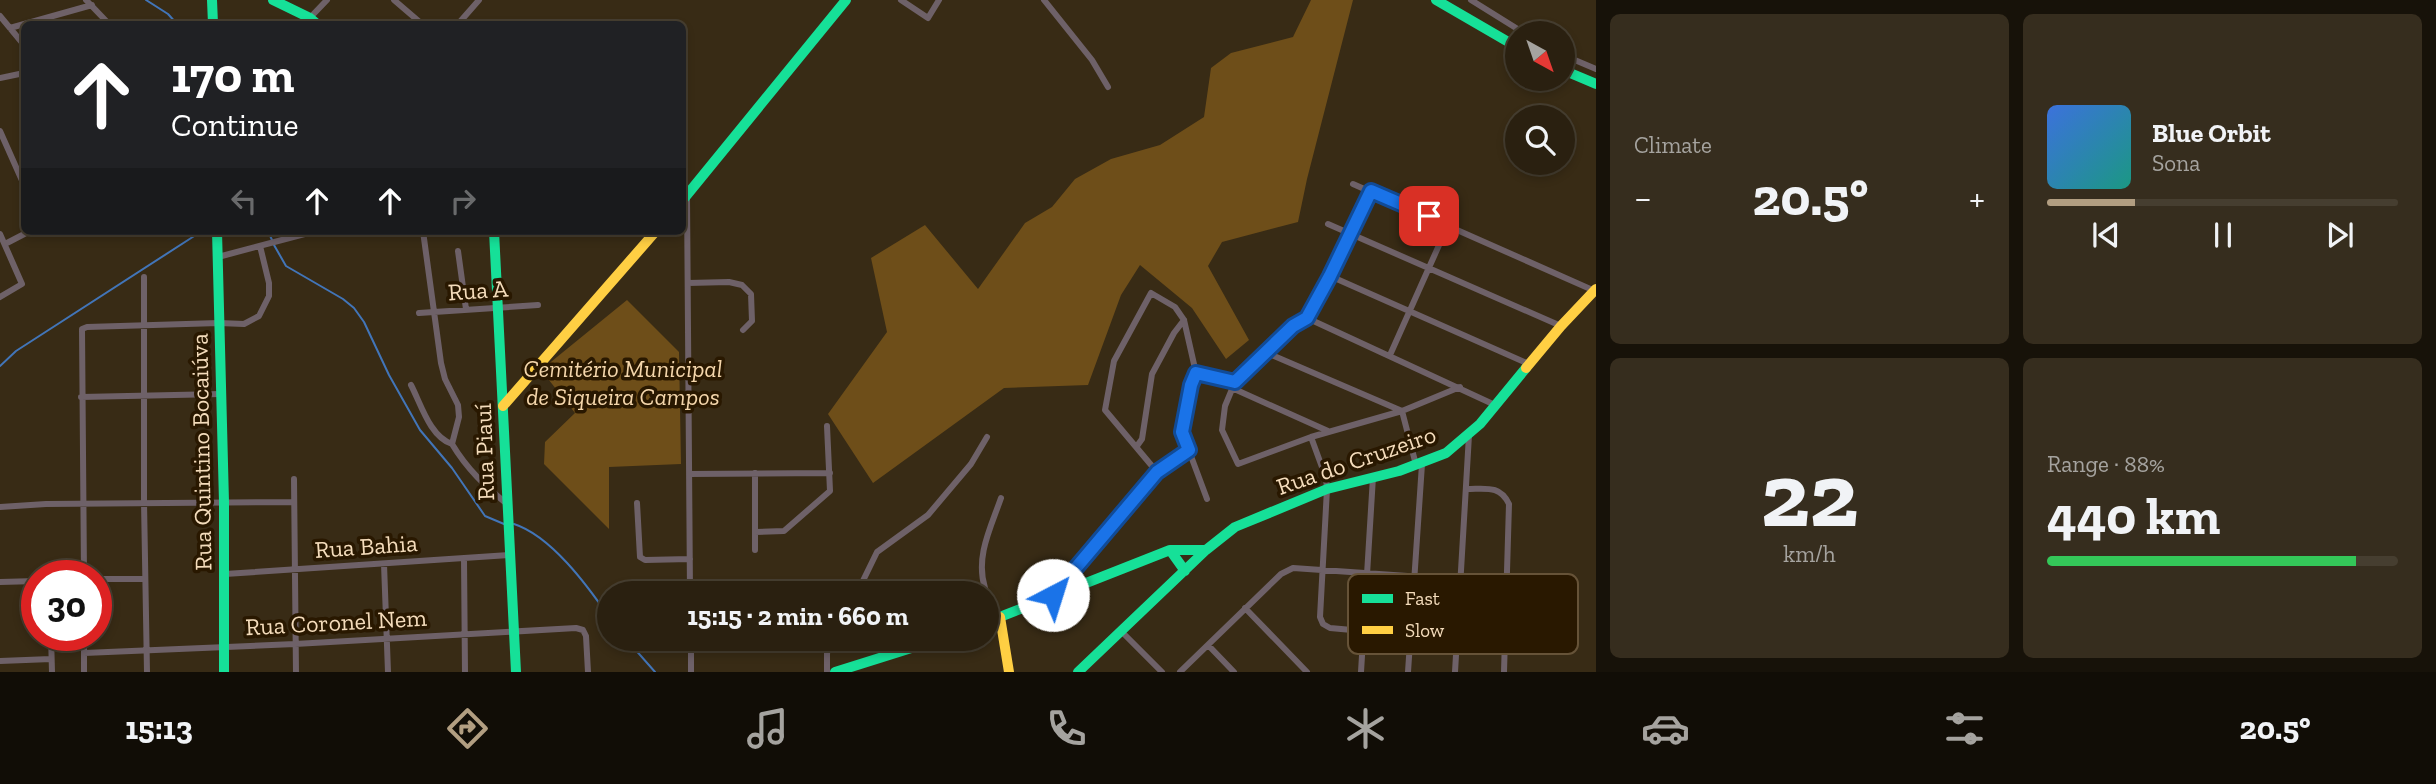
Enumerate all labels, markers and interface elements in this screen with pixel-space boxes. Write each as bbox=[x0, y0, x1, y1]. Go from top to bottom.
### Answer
north arrow bbox=[1505, 21, 1575, 91]
map controls bbox=[1505, 21, 1575, 175]
text: 170 m bbox=[171, 46, 294, 105]
icon: ahead bbox=[56, 49, 147, 140]
button: search bbox=[1505, 105, 1575, 175]
text: Continue bbox=[171, 106, 299, 144]
text: Blue Orbit bbox=[2152, 117, 2271, 149]
text: Climate bbox=[1634, 131, 1712, 159]
text: Sona bbox=[2152, 149, 2200, 177]
text: 20.5° bbox=[1753, 166, 1868, 228]
text: − bbox=[1634, 175, 1652, 221]
text: + bbox=[1969, 175, 1985, 221]
icon: left bbox=[225, 182, 263, 220]
icon: ahead bbox=[298, 182, 336, 220]
icon: ahead bbox=[371, 182, 409, 220]
icon: right bbox=[444, 182, 482, 220]
pin bbox=[1399, 186, 1459, 246]
icon: arrive bbox=[1410, 197, 1448, 235]
icon: previous bbox=[2087, 216, 2125, 254]
icon: pause bbox=[2204, 216, 2242, 254]
icon: next bbox=[2321, 216, 2359, 254]
street label: Rua A bbox=[447, 273, 509, 307]
street label: Rua Quintino Bocaiúva bbox=[184, 333, 218, 571]
park label: Cemitério Municipal de Siqueira Campos bbox=[524, 354, 722, 411]
street label: Rua Piauí bbox=[468, 402, 500, 501]
street label: Rua do Cruzeiro bbox=[1272, 419, 1440, 501]
text: 22 bbox=[1761, 440, 1858, 549]
text: Range · 88% bbox=[2047, 450, 2165, 478]
text: 440 km bbox=[2047, 485, 2220, 547]
street label: Rua Bahia bbox=[314, 528, 419, 564]
text: km/h bbox=[1783, 540, 1836, 568]
position arrow bbox=[1016, 558, 1090, 632]
speed limit sign: 30 bbox=[21, 560, 112, 651]
legend bbox=[1348, 574, 1578, 654]
text: Fast bbox=[1405, 587, 1440, 610]
text: 15:15 · 2 min · 660 m bbox=[687, 600, 909, 632]
street label: Rua Coronel Nem bbox=[245, 603, 428, 641]
text: Slow bbox=[1405, 619, 1445, 642]
icon: directions bbox=[443, 704, 492, 753]
icon: music bbox=[743, 704, 792, 753]
icon: phone bbox=[1042, 704, 1091, 753]
icon: climate bbox=[1341, 704, 1390, 753]
icon: car bbox=[1641, 704, 1690, 753]
icon: filters bbox=[1940, 704, 1989, 753]
text: 15:13 bbox=[125, 709, 193, 747]
text: 20.5° bbox=[2239, 709, 2311, 747]

